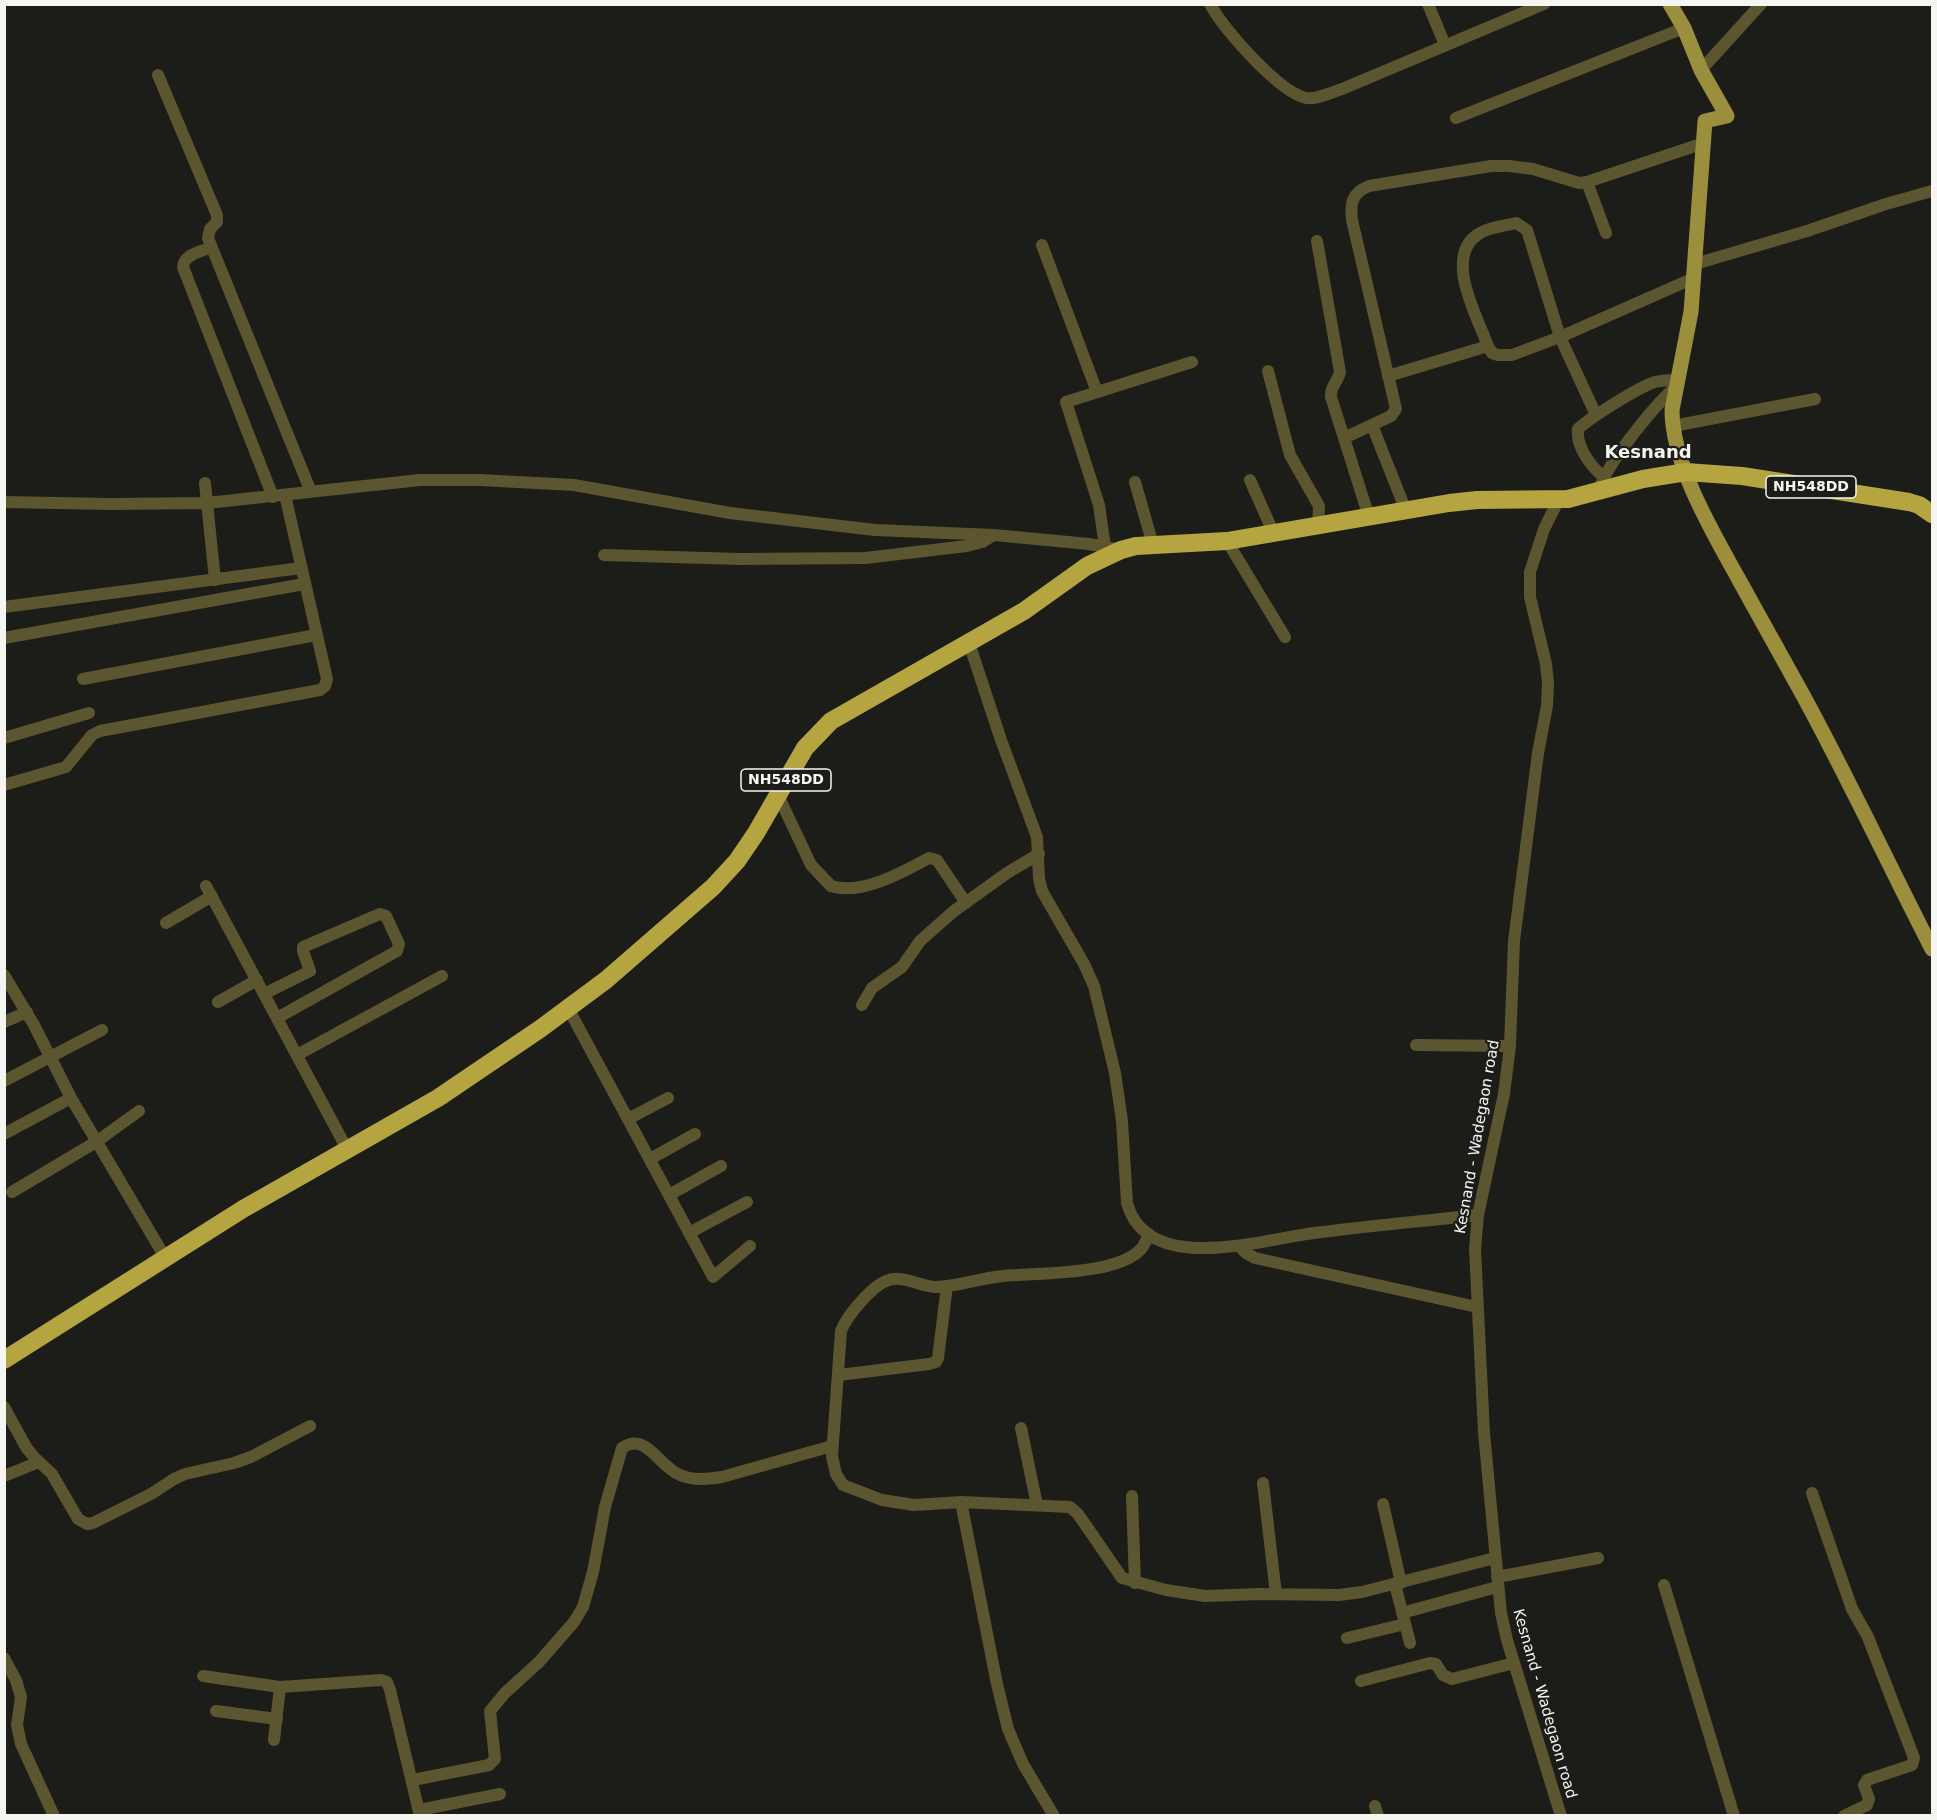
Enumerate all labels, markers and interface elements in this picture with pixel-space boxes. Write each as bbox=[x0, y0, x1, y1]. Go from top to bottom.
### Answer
district label: Kesnand bbox=[1604, 442, 1692, 464]
road number: NH548DD bbox=[1766, 476, 1856, 498]
road number: NH548DD bbox=[741, 769, 831, 791]
street label: Kesnand - Wadegaon road bbox=[1452, 1039, 1504, 1235]
street label: Kesnand - Wadegaon road bbox=[1508, 1607, 1580, 1801]

